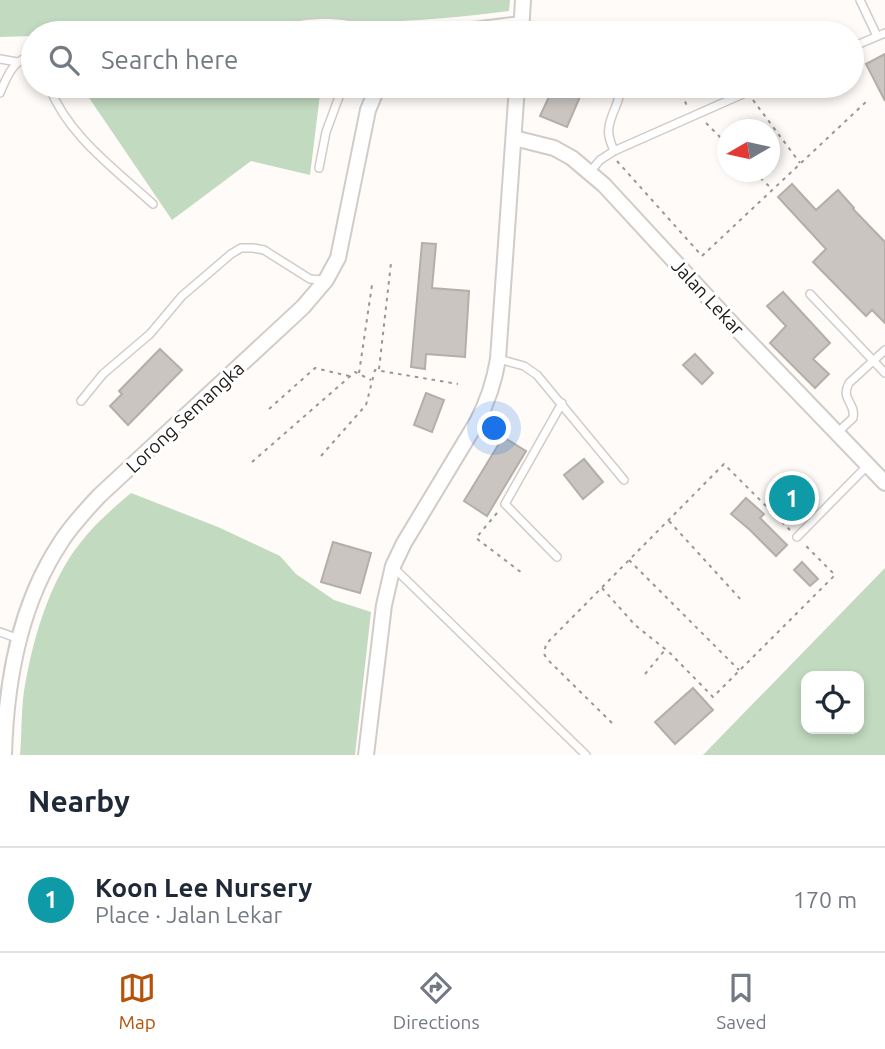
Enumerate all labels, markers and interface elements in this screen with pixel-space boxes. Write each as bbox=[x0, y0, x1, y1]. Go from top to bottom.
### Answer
search box bbox=[21, 21, 864, 98]
icon: search bbox=[45, 41, 83, 79]
text: Search here bbox=[101, 45, 238, 74]
north arrow bbox=[717, 119, 780, 182]
street label: Jalan Lekar bbox=[667, 254, 749, 340]
street label: Lorong Semangka bbox=[122, 357, 248, 477]
your location bbox=[477, 411, 511, 445]
pin: 1 bbox=[769, 472, 815, 524]
map controls bbox=[801, 671, 864, 734]
button: locate bbox=[801, 671, 864, 734]
text: Nearby bbox=[28, 784, 130, 818]
text: Koon Lee Nursery bbox=[95, 873, 312, 902]
text: 1 bbox=[45, 887, 57, 912]
text: 170 m bbox=[793, 887, 857, 912]
text: Place · Jalan Lekar bbox=[95, 902, 282, 927]
tab: Map bbox=[118, 969, 156, 1033]
tab: Directions bbox=[393, 969, 480, 1033]
tab: Saved bbox=[716, 969, 767, 1033]

